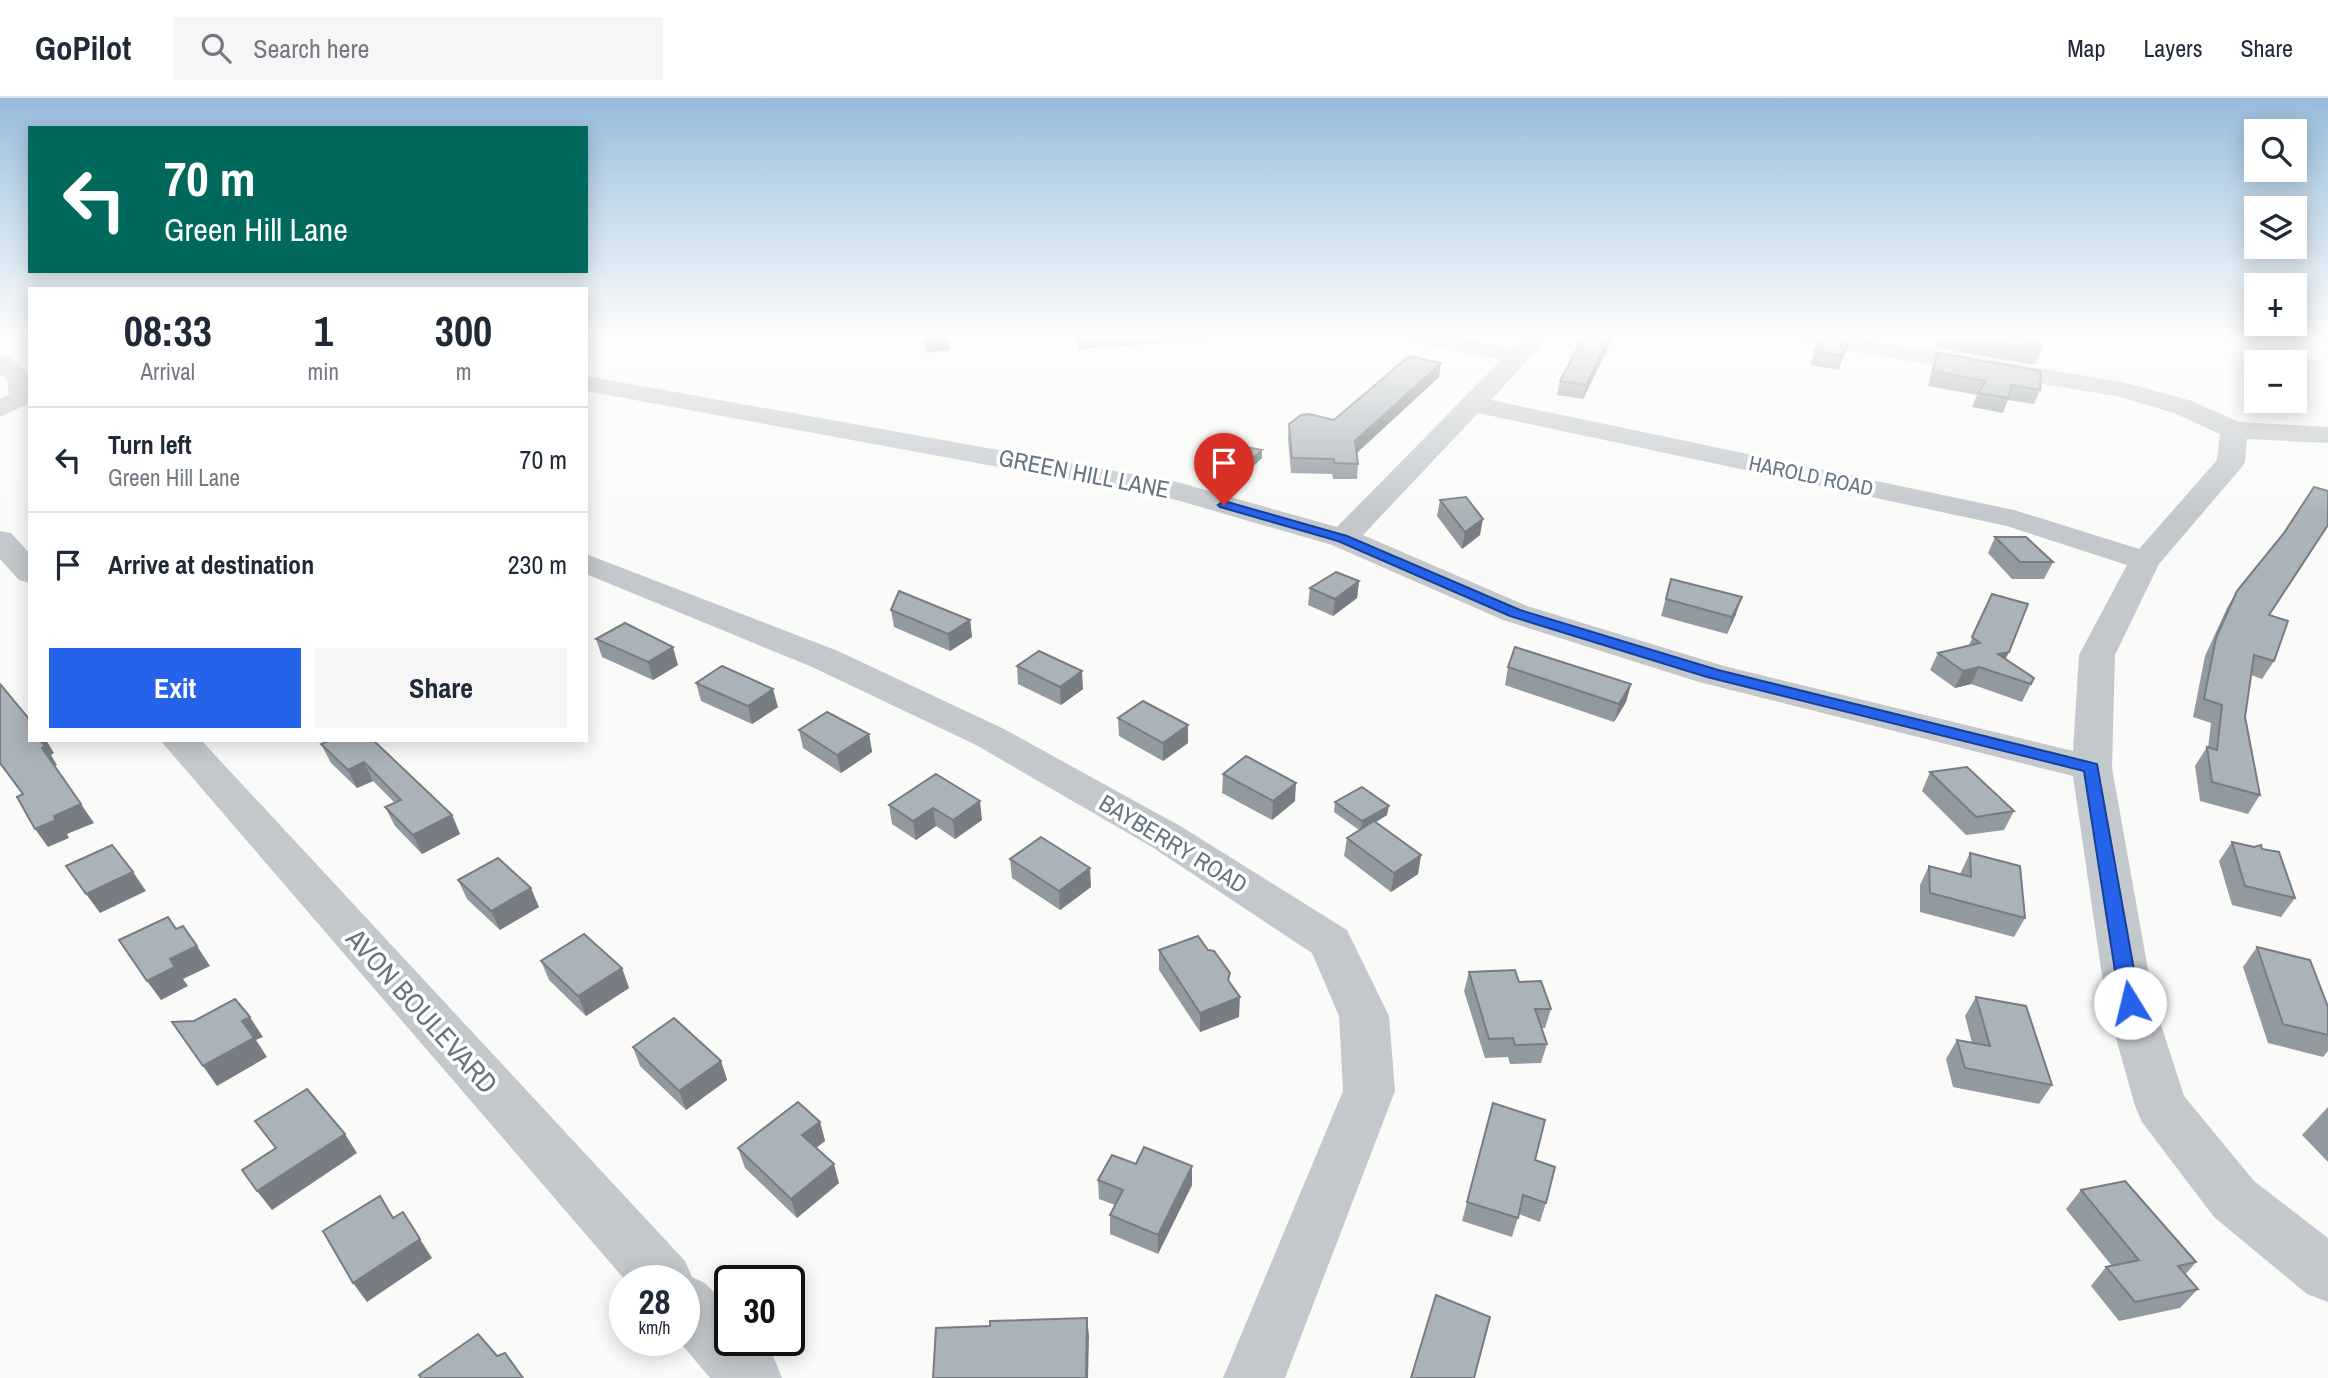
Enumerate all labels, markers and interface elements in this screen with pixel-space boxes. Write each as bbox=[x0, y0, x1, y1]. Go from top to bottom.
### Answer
search box bbox=[173, 17, 663, 80]
text: GoPilot bbox=[35, 26, 131, 70]
icon: search bbox=[197, 29, 235, 67]
text: Search here bbox=[253, 31, 369, 66]
text: Map bbox=[2067, 32, 2105, 64]
text: Layers bbox=[2143, 32, 2202, 64]
text: Share bbox=[2240, 32, 2293, 64]
map controls bbox=[2244, 119, 2307, 413]
button: search bbox=[2244, 119, 2307, 182]
text: 70 m bbox=[164, 145, 256, 211]
icon: left bbox=[49, 154, 140, 245]
button: layers bbox=[2244, 196, 2307, 259]
text: Green Hill Lane bbox=[164, 208, 348, 251]
button: + bbox=[2244, 273, 2307, 336]
text: 08:33 bbox=[124, 303, 212, 359]
text: 1 bbox=[314, 303, 333, 359]
text: 300 bbox=[435, 303, 492, 359]
button: − bbox=[2244, 350, 2307, 413]
text: Arrival bbox=[141, 356, 195, 387]
text: min bbox=[308, 356, 339, 387]
text: m bbox=[456, 356, 471, 387]
text: Turn left bbox=[108, 427, 192, 462]
pin bbox=[1194, 433, 1254, 505]
icon: left bbox=[49, 441, 87, 479]
street label: GREEN HILL LANE bbox=[996, 441, 1172, 505]
text: 70 m bbox=[520, 442, 567, 477]
icon: arrive bbox=[1205, 444, 1243, 482]
street label: HAROLD ROAD bbox=[1746, 448, 1876, 503]
text: Green Hill Lane bbox=[108, 462, 240, 493]
icon: arrive bbox=[49, 546, 87, 584]
text: Arrive at destination bbox=[108, 547, 314, 582]
text: 230 m bbox=[508, 547, 567, 582]
button: Exit bbox=[49, 648, 301, 728]
button: Share bbox=[315, 648, 567, 728]
street label: BAYBERRY ROAD bbox=[1094, 786, 1254, 900]
street label: AVON BOULEVARD bbox=[337, 920, 506, 1102]
position arrow bbox=[2093, 966, 2167, 1040]
speed limit sign: 30 bbox=[714, 1265, 805, 1356]
text: 28 bbox=[639, 1278, 670, 1325]
text: km/h bbox=[639, 1315, 671, 1340]

